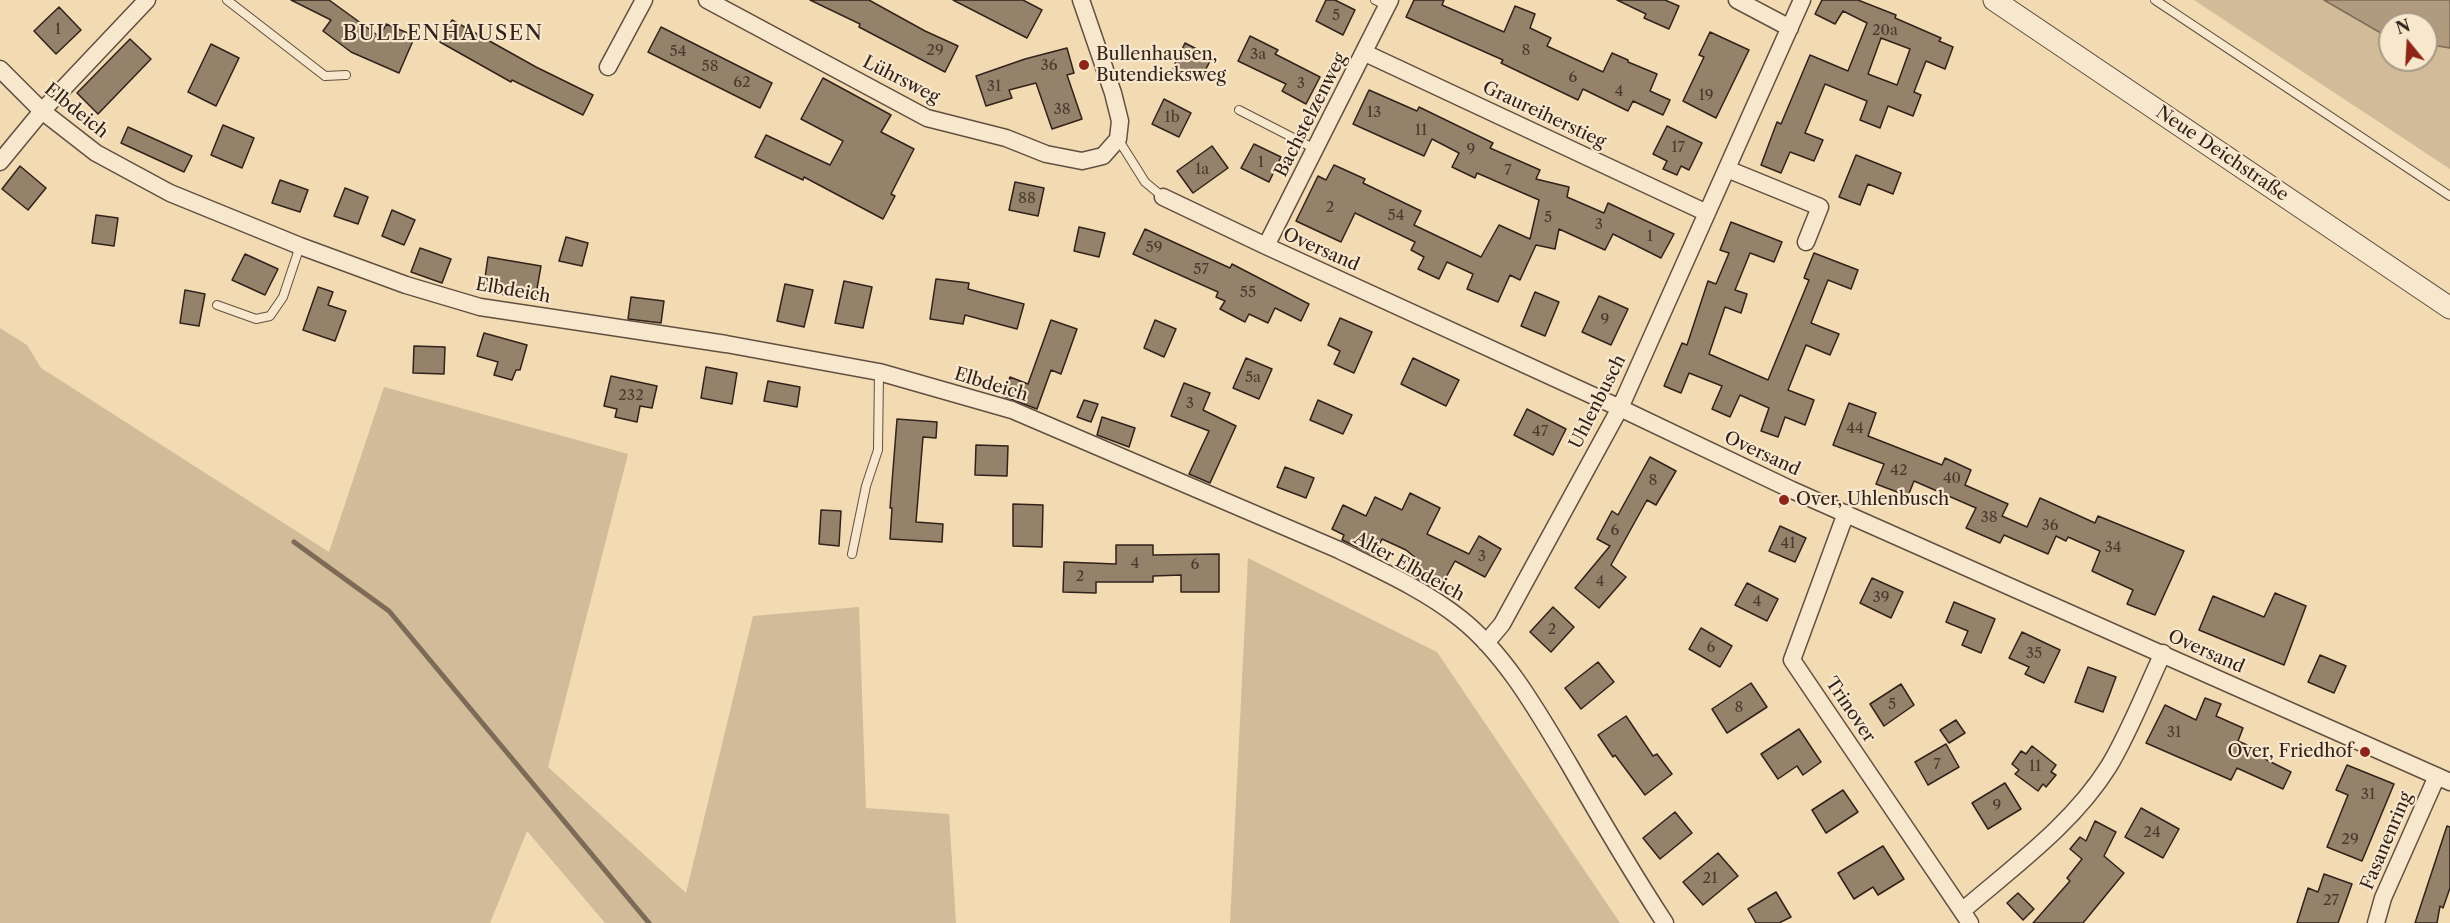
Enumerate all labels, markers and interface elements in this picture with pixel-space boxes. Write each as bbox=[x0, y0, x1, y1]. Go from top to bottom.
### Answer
house number: 5 bbox=[1332, 7, 1340, 25]
north arrow bbox=[2378, 12, 2438, 72]
text: N bbox=[2393, 15, 2413, 38]
house number: 1 bbox=[55, 21, 61, 39]
district label: BULLENHAUSEN bbox=[342, 21, 544, 47]
house number: 20a bbox=[1872, 22, 1898, 40]
house number: 29 bbox=[926, 42, 944, 60]
house number: 8 bbox=[1522, 42, 1530, 60]
house number: 54 bbox=[670, 43, 686, 61]
place label: Bullenhausen, Butendieksweg bbox=[1096, 44, 1226, 86]
house number: 3a bbox=[1250, 46, 1266, 64]
street label: Bachstelzenweg bbox=[1270, 49, 1352, 181]
street label: Lührsweg bbox=[859, 51, 943, 109]
house number: 36 bbox=[1040, 57, 1058, 75]
house number: 58 bbox=[701, 58, 719, 76]
marker: Bullenhausen, Butendieksweg bbox=[1077, 58, 1091, 72]
house number: 6 bbox=[1569, 69, 1577, 87]
house number: 62 bbox=[733, 74, 751, 92]
house number: 3 bbox=[1297, 75, 1305, 93]
street label: Graureiherstieg bbox=[1479, 77, 1609, 153]
house number: 31 bbox=[987, 78, 1001, 96]
street label: Elbdeich bbox=[40, 79, 112, 143]
house number: 4 bbox=[1615, 83, 1623, 101]
house number: 19 bbox=[1698, 87, 1714, 105]
house number: 38 bbox=[1053, 101, 1071, 119]
street label: Neue Deichstraße bbox=[2152, 102, 2292, 206]
house number: 13 bbox=[1367, 104, 1381, 122]
house number: 1b bbox=[1164, 109, 1180, 127]
house number: 11 bbox=[1415, 122, 1427, 140]
house number: 17 bbox=[1671, 139, 1685, 157]
house number: 9 bbox=[1467, 141, 1475, 159]
house number: 1 bbox=[1258, 154, 1264, 172]
house number: 1a bbox=[1195, 161, 1209, 179]
house number: 7 bbox=[1504, 162, 1512, 180]
house number: 88 bbox=[1018, 190, 1036, 208]
house number: 2 bbox=[1326, 199, 1334, 217]
house number: 54 bbox=[1388, 207, 1404, 225]
house number: 5 bbox=[1544, 209, 1552, 227]
house number: 3 bbox=[1595, 216, 1603, 234]
street label: Oversand bbox=[1279, 224, 1363, 276]
house number: 1 bbox=[1647, 228, 1653, 246]
house number: 59 bbox=[1146, 239, 1162, 257]
house number: 57 bbox=[1193, 261, 1209, 279]
street label: Elbdeich bbox=[474, 274, 552, 308]
house number: 55 bbox=[1240, 284, 1256, 302]
house number: 9 bbox=[1601, 311, 1609, 329]
street label: Uhlenbusch bbox=[1565, 351, 1631, 453]
street label: Elbdeich bbox=[952, 364, 1030, 406]
house number: 5a bbox=[1245, 369, 1261, 387]
house number: 232 bbox=[618, 387, 644, 405]
house number: 3 bbox=[1186, 395, 1194, 413]
house number: 44 bbox=[1846, 420, 1864, 438]
house number: 47 bbox=[1532, 423, 1548, 441]
street label: Oversand bbox=[1721, 427, 1803, 481]
house number: 42 bbox=[1890, 462, 1908, 480]
house number: 40 bbox=[1943, 470, 1961, 488]
house number: 8 bbox=[1649, 472, 1657, 490]
place label: Over, Uhlenbusch bbox=[1796, 489, 1949, 511]
marker: Over, Uhlenbusch bbox=[1777, 493, 1791, 507]
house number: 38 bbox=[1980, 509, 1998, 527]
house number: 36 bbox=[2041, 517, 2059, 535]
house number: 6 bbox=[1611, 522, 1619, 540]
street label: Alter Elbdeich bbox=[1350, 528, 1468, 606]
house number: 41 bbox=[1781, 535, 1795, 553]
house number: 34 bbox=[2105, 539, 2121, 557]
house number: 3 bbox=[1478, 548, 1486, 566]
house number: 4 bbox=[1131, 555, 1139, 573]
house number: 6 bbox=[1191, 556, 1199, 574]
house number: 2 bbox=[1076, 568, 1084, 586]
house number: 4 bbox=[1596, 573, 1604, 591]
house number: 39 bbox=[1872, 589, 1890, 607]
house number: 4 bbox=[1753, 593, 1761, 611]
house number: 2 bbox=[1548, 621, 1556, 639]
street label: Oversand bbox=[2164, 626, 2248, 678]
house number: 6 bbox=[1707, 639, 1715, 657]
house number: 35 bbox=[2026, 645, 2042, 663]
street label: Trinover bbox=[1820, 673, 1880, 747]
house number: 5 bbox=[1888, 696, 1896, 714]
house number: 8 bbox=[1735, 699, 1743, 717]
house number: 31 bbox=[2167, 724, 2181, 742]
place label: Over, Friedhof bbox=[2228, 741, 2353, 763]
marker: Over, Friedhof bbox=[2358, 745, 2372, 759]
house number: 7 bbox=[1933, 756, 1941, 774]
house number: 11 bbox=[2029, 758, 2041, 776]
house number: 31 bbox=[2361, 786, 2375, 804]
street label: Fasanenring bbox=[2357, 789, 2417, 893]
house number: 9 bbox=[1993, 797, 2001, 815]
house number: 24 bbox=[2143, 824, 2161, 842]
house number: 29 bbox=[2341, 831, 2359, 849]
house number: 21 bbox=[1703, 870, 1717, 888]
house number: 27 bbox=[2323, 892, 2339, 910]

